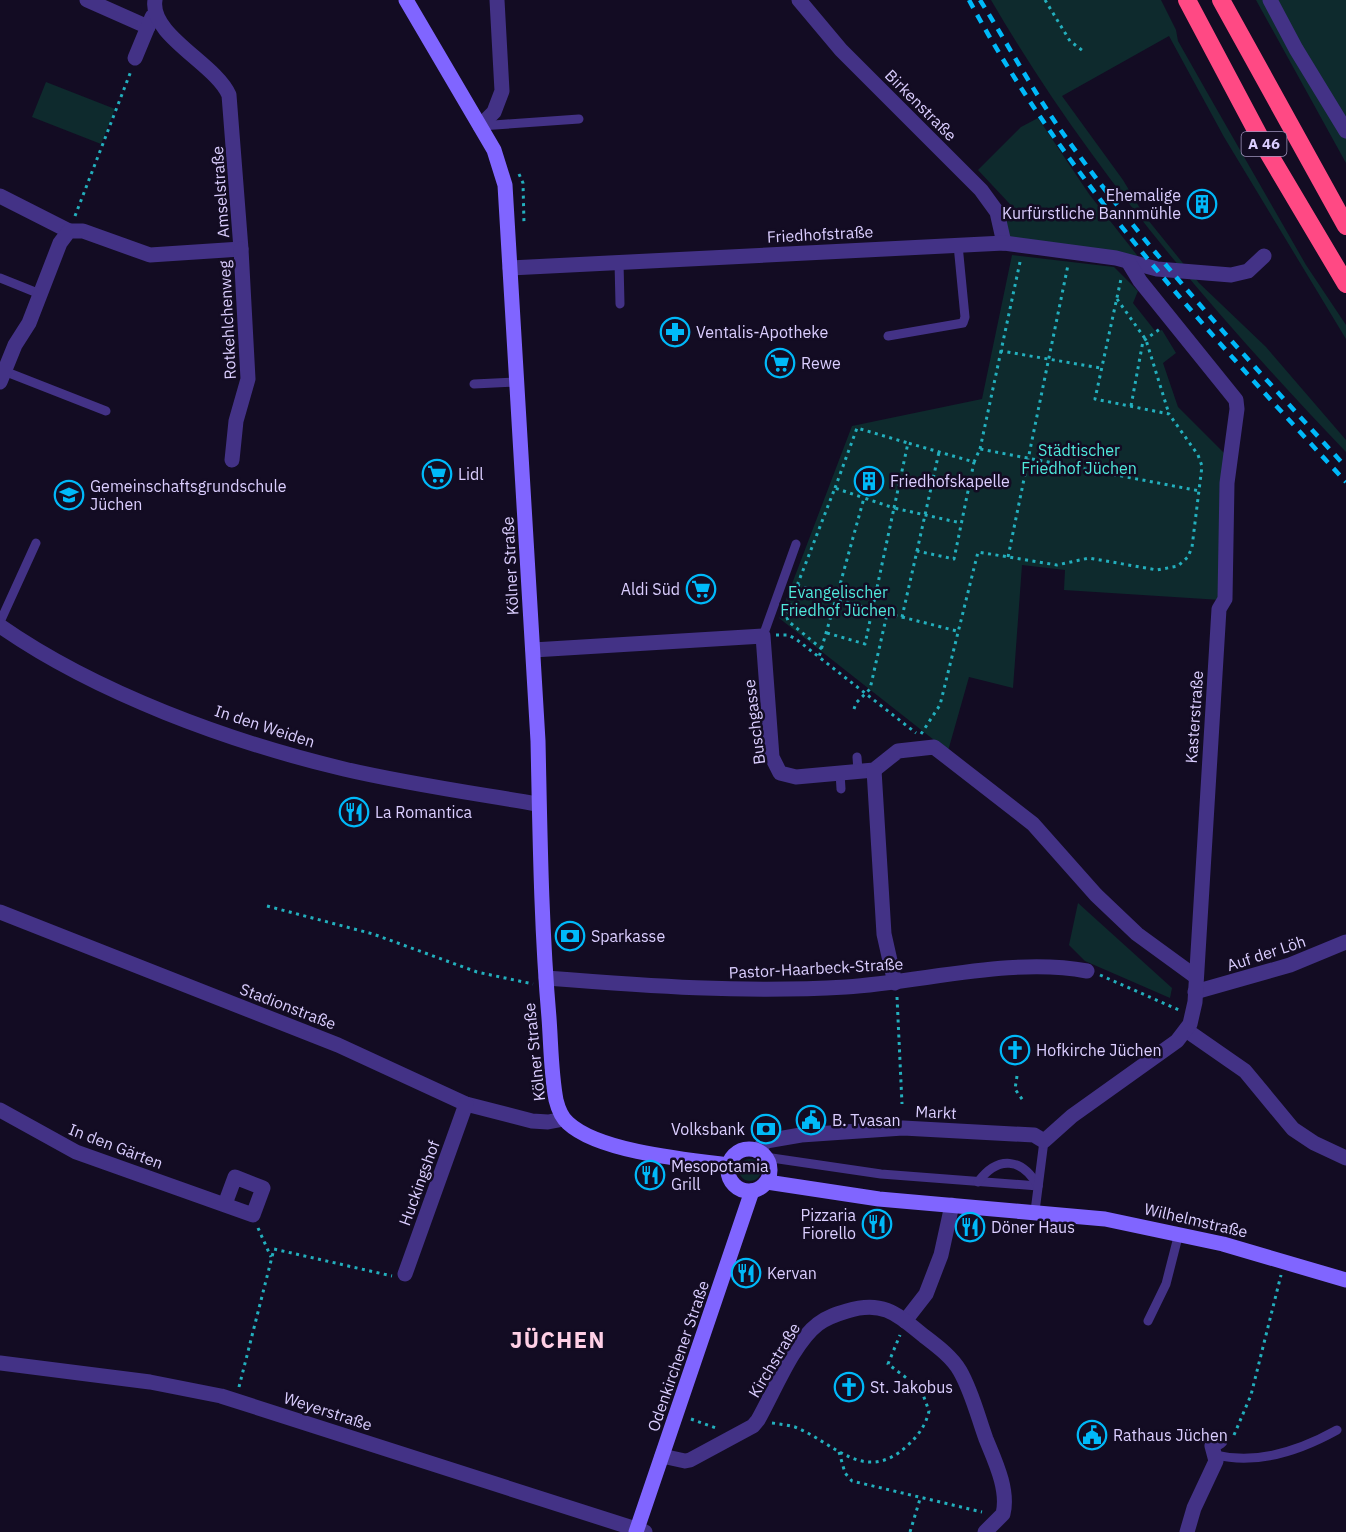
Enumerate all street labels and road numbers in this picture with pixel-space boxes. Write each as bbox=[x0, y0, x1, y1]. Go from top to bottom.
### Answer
street label: Birkenstraße bbox=[881, 65, 961, 145]
road number: A 46 bbox=[1242, 132, 1286, 156]
street label: Amselstraße bbox=[207, 145, 233, 238]
street label: Friedhofstraße bbox=[766, 221, 874, 247]
street label: Rotkehlchenweg bbox=[214, 259, 240, 380]
street label: Kölner Straße bbox=[497, 516, 523, 616]
street label: Kasterstraße bbox=[1181, 670, 1207, 764]
street label: Buschgasse bbox=[739, 678, 769, 766]
street label: In den Weiden bbox=[212, 700, 318, 752]
street label: Auf der Löh bbox=[1224, 931, 1308, 975]
street label: Pastor-Haarbeck-Straße bbox=[728, 953, 904, 983]
street label: Stadionstraße bbox=[237, 978, 339, 1034]
street label: Kölner Straße bbox=[519, 1002, 549, 1102]
street label: Markt bbox=[915, 1101, 957, 1123]
street label: In den Gärten bbox=[66, 1119, 166, 1173]
street label: Huckingshof bbox=[394, 1138, 444, 1228]
street label: Wilhelmstraße bbox=[1142, 1198, 1250, 1242]
street label: Odenkirchener Straße bbox=[643, 1278, 713, 1434]
street label: Kirchstraße bbox=[744, 1319, 804, 1401]
street label: Weyerstraße bbox=[281, 1387, 375, 1435]

